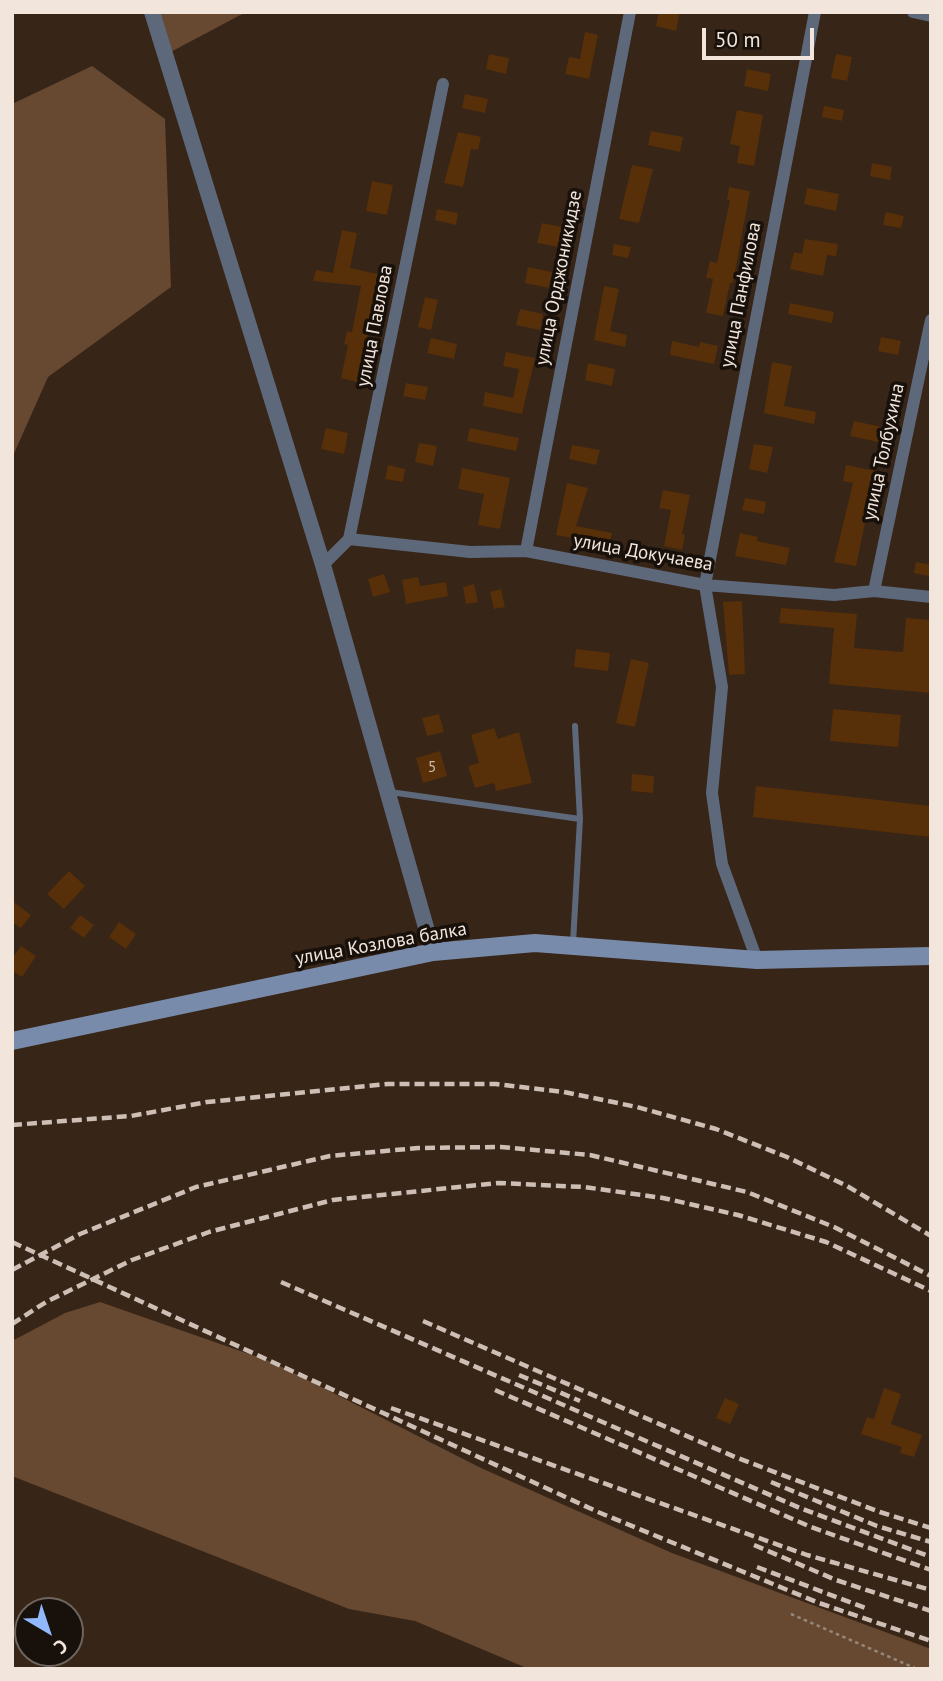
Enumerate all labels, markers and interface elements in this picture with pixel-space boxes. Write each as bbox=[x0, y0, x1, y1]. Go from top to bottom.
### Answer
scale bar bbox=[705, 14, 817, 58]
text: 50 m bbox=[715, 26, 761, 53]
street label: улица Орджоникидзе bbox=[531, 189, 587, 367]
street label: улица Панфилова bbox=[716, 220, 766, 370]
street label: улица Павлова bbox=[352, 263, 398, 389]
street label: улица Толбухина bbox=[858, 381, 910, 523]
street label: улица Докучаева bbox=[572, 530, 714, 576]
house number: 5 bbox=[428, 757, 436, 777]
street label: улица Козлова балка bbox=[293, 918, 469, 970]
north arrow bbox=[14, 1597, 84, 1667]
text: С bbox=[49, 1634, 73, 1659]

